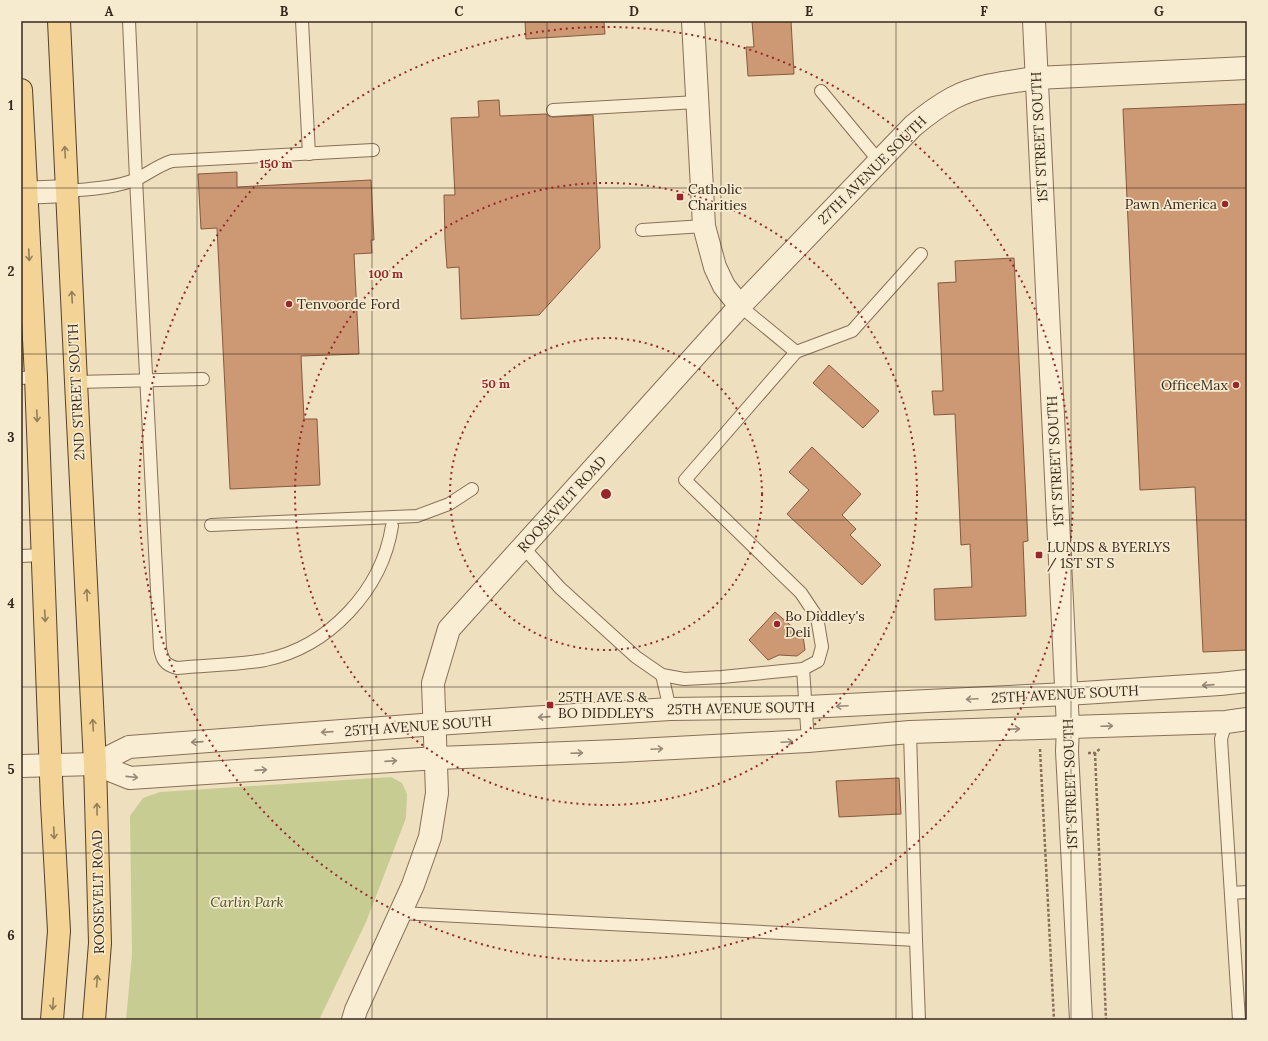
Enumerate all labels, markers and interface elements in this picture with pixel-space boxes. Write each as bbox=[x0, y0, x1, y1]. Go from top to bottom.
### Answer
text: A bbox=[105, 3, 114, 20]
text: B bbox=[280, 3, 289, 20]
text: C bbox=[455, 3, 464, 20]
text: D bbox=[629, 3, 639, 20]
text: E bbox=[805, 3, 813, 20]
text: F bbox=[980, 3, 988, 20]
text: G bbox=[1154, 3, 1164, 20]
street label: 1ST STREET SOUTH bbox=[1027, 71, 1051, 203]
text: 1 bbox=[8, 97, 14, 114]
street label: 27TH AVENUE SOUTH bbox=[814, 112, 930, 228]
one-way arrow bbox=[61, 146, 69, 159]
text: 150 m bbox=[259, 156, 293, 171]
place label: Catholic Charities bbox=[688, 180, 747, 214]
marker: Catholic Charities bbox=[675, 192, 685, 202]
place label: Pawn America bbox=[1125, 195, 1217, 213]
marker: Pawn America bbox=[1220, 199, 1230, 209]
one-way arrow bbox=[25, 248, 33, 261]
text: 2 bbox=[8, 263, 15, 280]
text: 100 m bbox=[369, 266, 403, 281]
one-way arrow bbox=[68, 291, 75, 304]
place label: Tenvoorde Ford bbox=[297, 295, 400, 313]
marker: Tenvoorde Ford bbox=[284, 299, 294, 309]
street label: 2ND STREET SOUTH bbox=[63, 323, 89, 461]
text: 50 m bbox=[482, 376, 510, 391]
place label: OfficeMax bbox=[1161, 376, 1229, 394]
marker: OfficeMax bbox=[1231, 380, 1241, 390]
street label: 1ST STREET SOUTH bbox=[1043, 395, 1067, 527]
one-way arrow bbox=[33, 409, 41, 422]
text: 3 bbox=[7, 429, 15, 446]
street label: ROOSEVELT ROAD bbox=[514, 452, 610, 556]
centre of rings bbox=[599, 487, 613, 501]
place label: LUNDS & BYERLYS / 1ST ST S bbox=[1047, 538, 1170, 572]
marker: LUNDS & BYERLYS / 1ST ST S bbox=[1034, 550, 1044, 560]
one-way arrow bbox=[83, 589, 90, 602]
text: 4 bbox=[7, 595, 15, 612]
place label: Bo Diddley's Deli bbox=[785, 607, 865, 641]
one-way arrow bbox=[41, 609, 49, 622]
marker: Bo Diddley's Deli bbox=[772, 619, 782, 629]
street label: 25TH AVENUE SOUTH bbox=[991, 681, 1139, 707]
one-way arrow bbox=[1202, 682, 1215, 689]
place label: 25TH AVE S & BO DIDDLEY'S bbox=[558, 688, 654, 722]
one-way arrow bbox=[966, 696, 979, 703]
street label: 25TH AVENUE SOUTH bbox=[667, 698, 815, 718]
marker: 25TH AVE S & BO DIDDLEY'S bbox=[545, 700, 555, 710]
one-way arrow bbox=[836, 702, 849, 709]
street label: 25TH AVENUE SOUTH bbox=[344, 712, 492, 740]
one-way arrow bbox=[538, 714, 551, 721]
street label: 1ST STREET SOUTH bbox=[1059, 718, 1081, 850]
one-way arrow bbox=[90, 719, 97, 732]
one-way arrow bbox=[1100, 722, 1113, 730]
one-way arrow bbox=[1007, 725, 1020, 733]
one-way arrow bbox=[321, 729, 334, 736]
one-way arrow bbox=[191, 738, 204, 745]
one-way arrow bbox=[780, 738, 793, 746]
one-way arrow bbox=[650, 745, 663, 753]
one-way arrow bbox=[570, 749, 583, 756]
one-way arrow bbox=[384, 758, 397, 765]
text: 5 bbox=[7, 761, 15, 778]
one-way arrow bbox=[254, 766, 267, 773]
one-way arrow bbox=[125, 773, 138, 780]
one-way arrow bbox=[93, 803, 101, 816]
one-way arrow bbox=[50, 826, 58, 839]
street label: ROOSEVELT ROAD bbox=[88, 830, 108, 954]
park label: Carlin Park bbox=[210, 893, 284, 911]
text: 6 bbox=[7, 927, 15, 944]
one-way arrow bbox=[93, 975, 100, 988]
one-way arrow bbox=[50, 997, 57, 1010]

